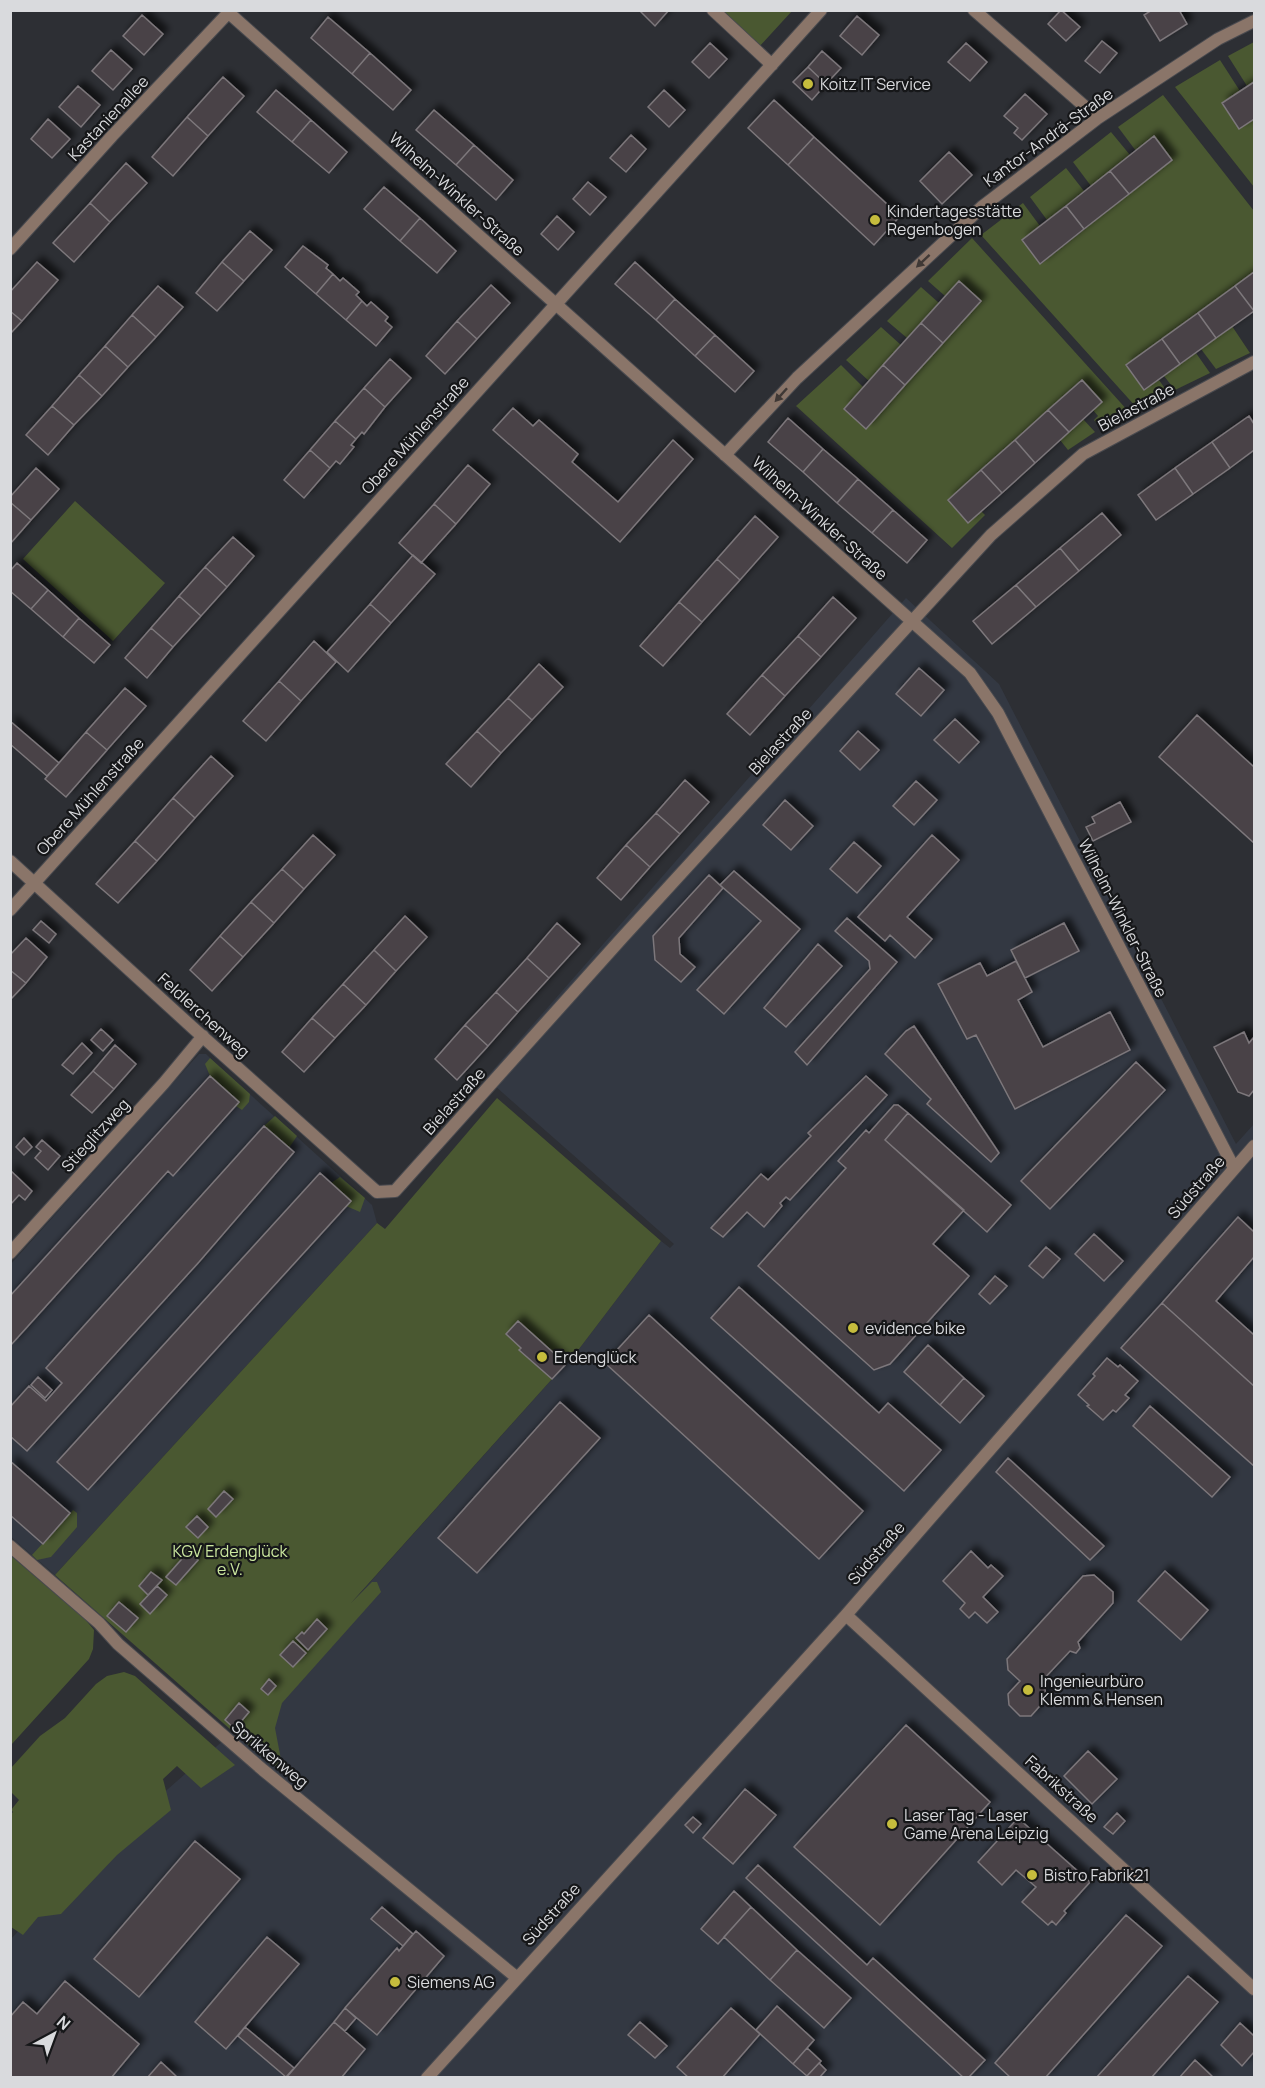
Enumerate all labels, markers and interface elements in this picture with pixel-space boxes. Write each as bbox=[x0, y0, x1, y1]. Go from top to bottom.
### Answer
street label: Kastanienallee bbox=[63, 71, 153, 165]
place label: Koitz IT Service bbox=[820, 73, 931, 95]
marker: Koitz IT Service bbox=[801, 77, 815, 91]
street label: Kantor-Andrä-Straße bbox=[979, 82, 1117, 192]
street label: Wilhelm-Winkler-Straße bbox=[385, 127, 529, 261]
place label: Kindertagesstätte Regenbogen bbox=[887, 200, 1022, 240]
marker: Kindertagesstätte Regenbogen bbox=[868, 213, 882, 227]
one-way arrow bbox=[915, 254, 930, 268]
street label: Obere Mühlenstraße bbox=[356, 371, 474, 499]
street label: Bielastraße bbox=[1094, 378, 1178, 436]
one-way arrow bbox=[775, 387, 788, 402]
street label: Wilhelm-Winkler-Straße bbox=[748, 451, 892, 585]
street label: Bielastraße bbox=[743, 703, 817, 779]
street label: Obere Mühlenstraße bbox=[31, 732, 149, 860]
street label: Wilhelm-Winkler-Straße bbox=[1073, 835, 1173, 1001]
street label: Feldlerchenweg bbox=[153, 968, 255, 1062]
street label: Bielastraße bbox=[418, 1063, 490, 1139]
street label: Stieglitzweg bbox=[56, 1093, 134, 1177]
street label: Südstraße bbox=[1162, 1151, 1230, 1223]
place label: evidence bike bbox=[865, 1317, 965, 1339]
marker: evidence bike bbox=[846, 1321, 860, 1335]
place label: Erdenglück bbox=[554, 1346, 637, 1368]
marker: Erdenglück bbox=[535, 1350, 549, 1364]
street label: Südstraße bbox=[842, 1517, 910, 1589]
park label: KGV Erdenglück e.V. bbox=[173, 1540, 289, 1580]
place label: Ingenieurbüro Klemm & Hensen bbox=[1040, 1670, 1163, 1710]
marker: Ingenieurbüro Klemm & Hensen bbox=[1021, 1683, 1035, 1697]
street label: Sprikkenweg bbox=[227, 1715, 313, 1793]
street label: Fabrikstraße bbox=[1021, 1750, 1103, 1828]
place label: Laser Tag - Laser Game Arena Leipzig bbox=[904, 1804, 1049, 1844]
marker: Laser Tag - Laser Game Arena Leipzig bbox=[885, 1817, 899, 1831]
place label: Bistro Fabrik21 bbox=[1044, 1864, 1150, 1886]
marker: Bistro Fabrik21 bbox=[1025, 1868, 1039, 1882]
street label: Südstraße bbox=[517, 1878, 585, 1950]
place label: Siemens AG bbox=[407, 1971, 495, 1993]
marker: Siemens AG bbox=[388, 1975, 402, 1989]
north arrow bbox=[24, 2004, 84, 2064]
text: N bbox=[52, 2011, 75, 2035]

